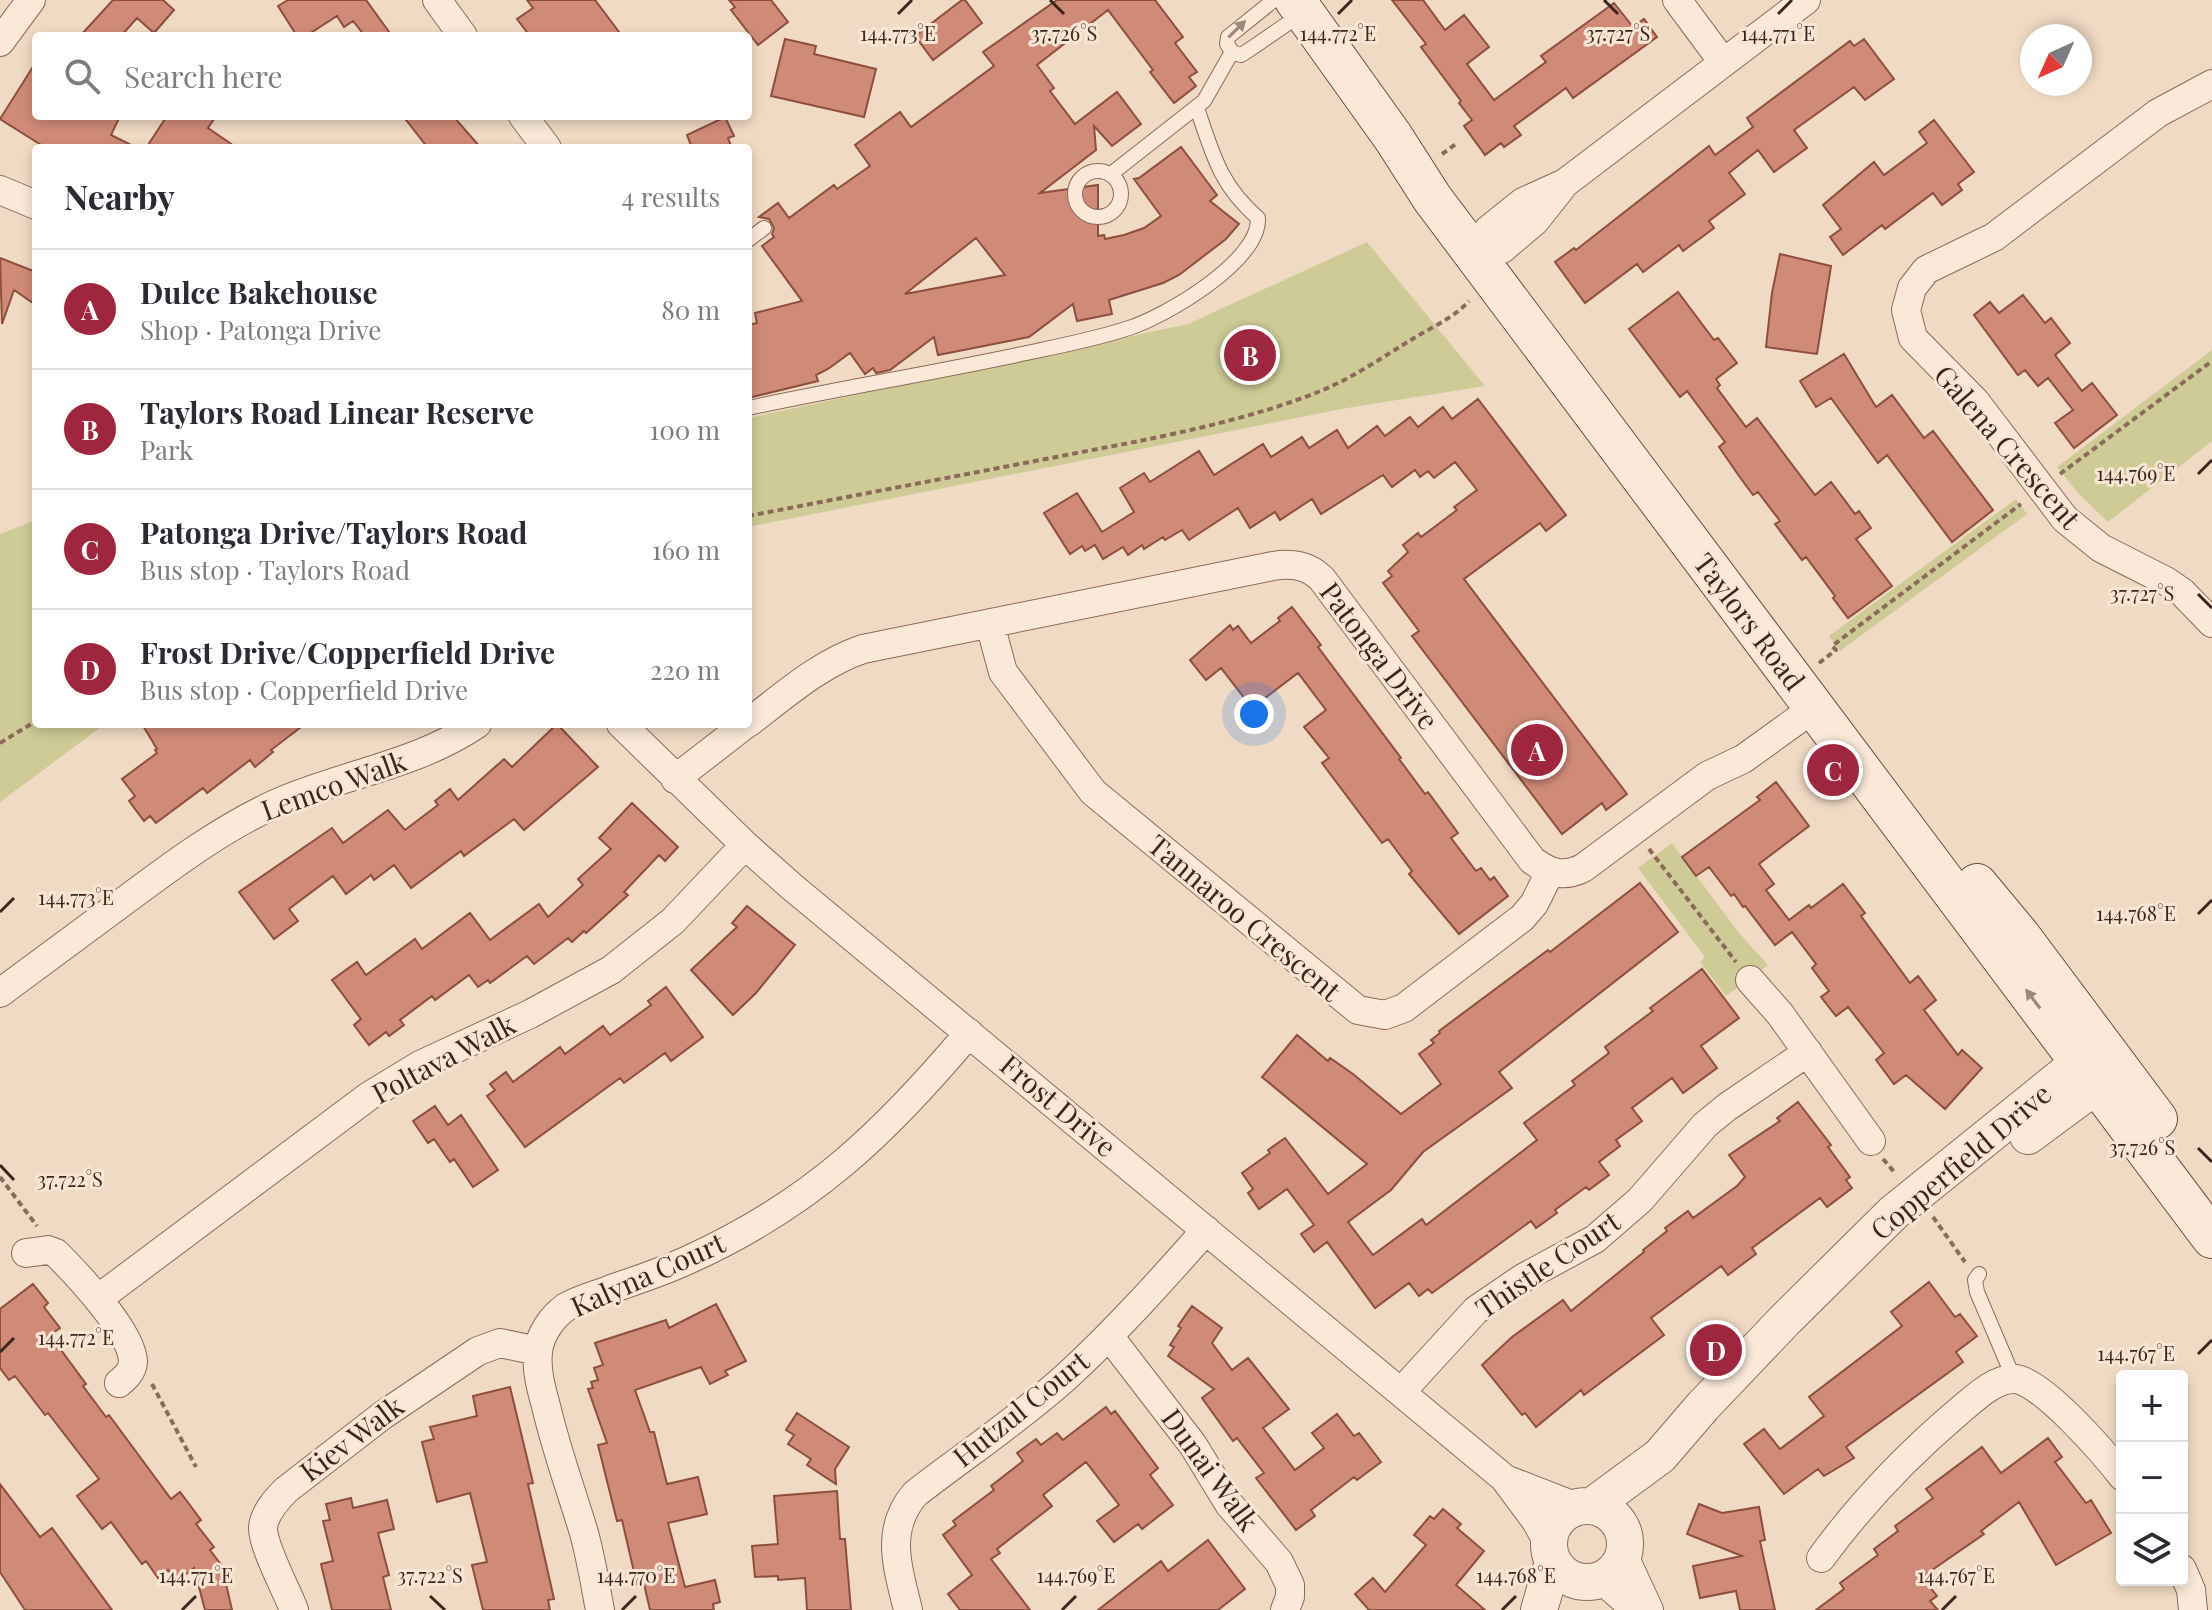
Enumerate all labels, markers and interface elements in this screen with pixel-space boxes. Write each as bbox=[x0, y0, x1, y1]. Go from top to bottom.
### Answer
text: 144.773°E bbox=[860, 19, 936, 46]
text: 37.726°S bbox=[1031, 19, 1097, 46]
text: 144.772°E bbox=[1300, 19, 1376, 46]
text: 37.727°S bbox=[1586, 19, 1650, 46]
text: 144.771°E bbox=[1741, 19, 1815, 46]
one-way arrow bbox=[1227, 20, 1246, 38]
north arrow bbox=[2020, 24, 2092, 96]
search box bbox=[32, 32, 752, 120]
icon: search bbox=[60, 54, 104, 98]
text: Search here bbox=[124, 56, 283, 96]
text: Nearby bbox=[64, 173, 175, 219]
text: 4 results bbox=[621, 179, 720, 214]
text: Dulce Bakehouse bbox=[140, 272, 378, 312]
text: A bbox=[81, 292, 99, 327]
text: 80 m bbox=[661, 292, 720, 327]
text: Shop · Patonga Drive bbox=[140, 312, 381, 347]
pin: B bbox=[1224, 325, 1276, 385]
street label: Galena Crescent bbox=[1927, 357, 2090, 536]
text: Taylors Road Linear Reserve bbox=[140, 392, 534, 432]
text: B bbox=[81, 412, 99, 447]
text: 100 m bbox=[650, 412, 720, 447]
text: Park bbox=[140, 432, 193, 467]
text: 144.769°E bbox=[2096, 459, 2176, 486]
text: Patonga Drive/Taylors Road bbox=[140, 512, 528, 552]
text: C bbox=[81, 532, 99, 567]
text: 160 m bbox=[652, 532, 720, 567]
street label: Taylors Road bbox=[1686, 545, 1814, 697]
text: Bus stop · Taylors Road bbox=[140, 552, 410, 587]
street label: Patonga Drive bbox=[1313, 574, 1448, 736]
text: 37.727°S bbox=[2110, 579, 2174, 606]
text: Frost Drive/Copperfield Drive bbox=[140, 632, 555, 672]
text: D bbox=[80, 652, 100, 687]
text: 220 m bbox=[650, 652, 720, 687]
text: Bus stop · Copperfield Drive bbox=[140, 672, 468, 707]
your location bbox=[1234, 694, 1274, 734]
pin: A bbox=[1511, 720, 1563, 780]
pin: C bbox=[1807, 740, 1859, 800]
street label: Lemco Walk bbox=[256, 741, 412, 828]
street label: Tannaroo Crescent bbox=[1141, 825, 1350, 1009]
text: 144.773°E bbox=[38, 883, 114, 910]
text: 144.768°E bbox=[2096, 899, 2176, 926]
one-way arrow bbox=[2026, 989, 2041, 1010]
street label: Poltava Walk bbox=[365, 1004, 522, 1111]
street label: Frost Drive bbox=[993, 1045, 1125, 1164]
street label: Copperfield Drive bbox=[1862, 1074, 2058, 1247]
text: 37.726°S bbox=[2109, 1133, 2175, 1160]
text: 37.722°S bbox=[37, 1165, 103, 1192]
street label: Thistle Court bbox=[1468, 1201, 1627, 1326]
street label: Kalyna Court bbox=[565, 1223, 731, 1324]
pin: D bbox=[1690, 1320, 1742, 1380]
text: 144.772°E bbox=[38, 1323, 114, 1350]
text: 144.767°E bbox=[2097, 1339, 2175, 1366]
street label: Hutzul Court bbox=[944, 1341, 1097, 1474]
map controls bbox=[2116, 1370, 2188, 1586]
button: + bbox=[2116, 1370, 2188, 1442]
street label: Kiev Walk bbox=[292, 1386, 411, 1489]
street label: Dunai Walk bbox=[1154, 1401, 1268, 1538]
button: − bbox=[2116, 1442, 2188, 1514]
button: layers bbox=[2116, 1514, 2188, 1586]
text: 144.771°E bbox=[159, 1561, 233, 1588]
text: 37.722°S bbox=[397, 1561, 463, 1588]
text: 144.770°E bbox=[597, 1561, 675, 1588]
text: 144.769°E bbox=[1036, 1561, 1116, 1588]
text: 144.768°E bbox=[1476, 1561, 1556, 1588]
text: 144.767°E bbox=[1917, 1561, 1995, 1588]

